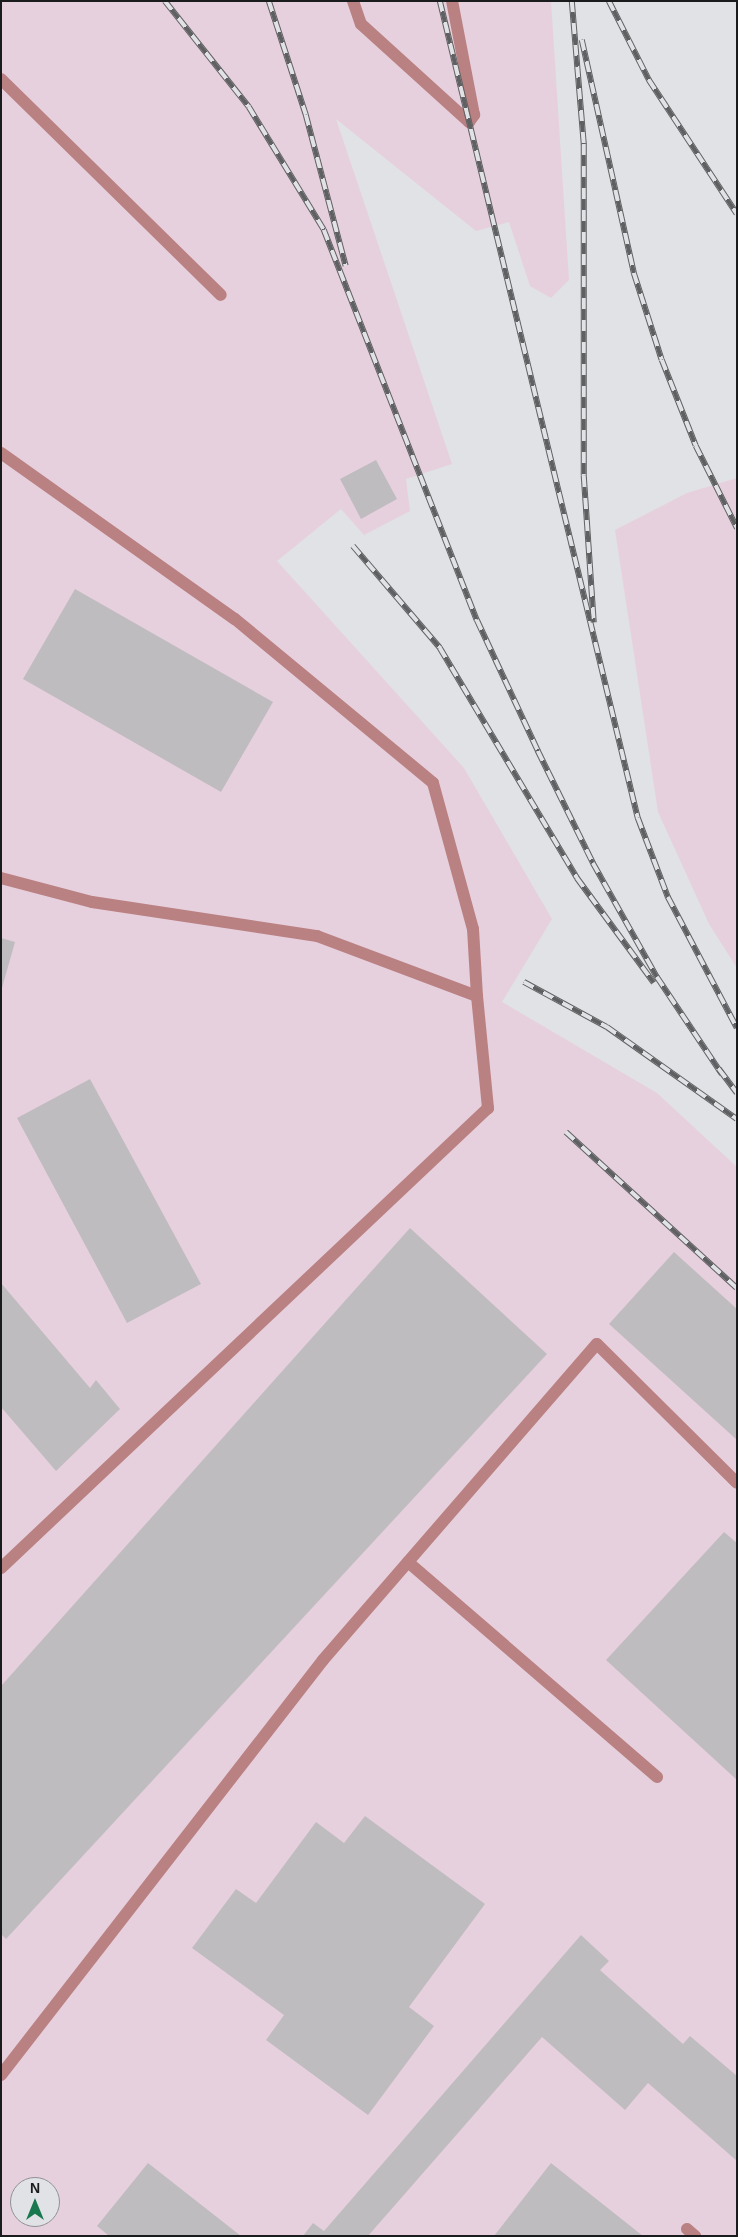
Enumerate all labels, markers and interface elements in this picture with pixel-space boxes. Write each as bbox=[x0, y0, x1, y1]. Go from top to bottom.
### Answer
north arrow bbox=[10, 2177, 60, 2227]
text: N bbox=[30, 2180, 40, 2196]

